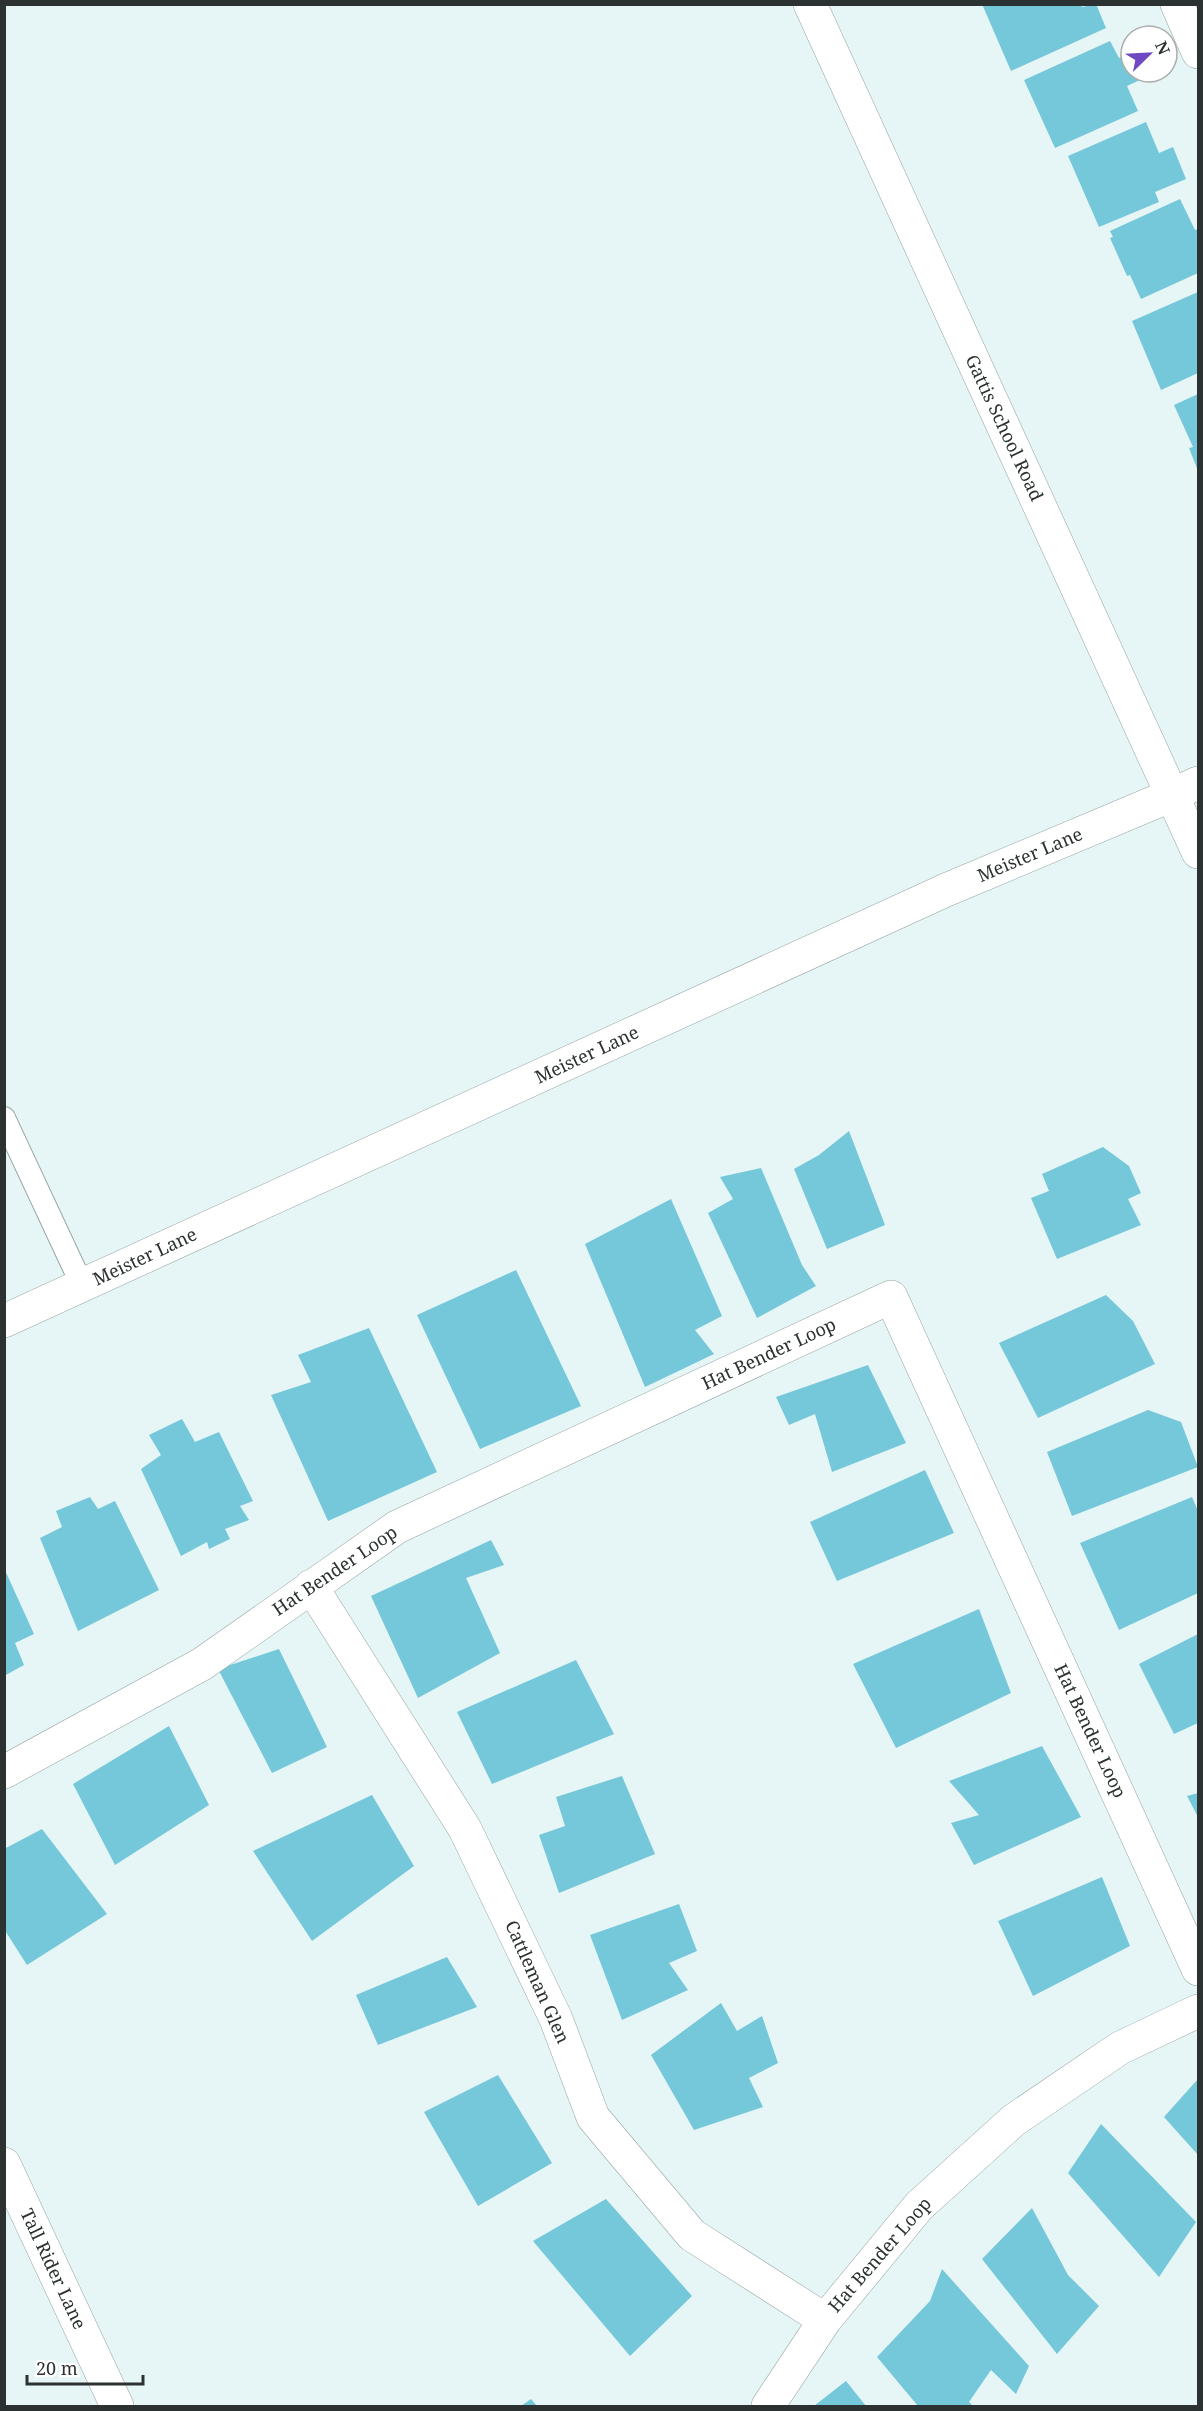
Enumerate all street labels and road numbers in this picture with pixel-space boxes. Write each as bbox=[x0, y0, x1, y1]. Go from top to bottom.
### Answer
street label: Gattis School Road bbox=[960, 351, 1049, 505]
street label: Meister Lane bbox=[973, 821, 1086, 887]
street label: Meister Lane bbox=[531, 1020, 642, 1089]
street label: Meister Lane bbox=[89, 1222, 200, 1291]
street label: Hat Bender Loop bbox=[698, 1312, 840, 1395]
street label: Hat Bender Loop bbox=[267, 1520, 401, 1621]
street label: Hat Bender Loop bbox=[1049, 1660, 1132, 1802]
street label: Cattleman Glen bbox=[500, 1916, 576, 2047]
street label: Hat Bender Loop bbox=[823, 2192, 936, 2317]
street label: Tall Rider Lane bbox=[15, 2204, 92, 2333]

